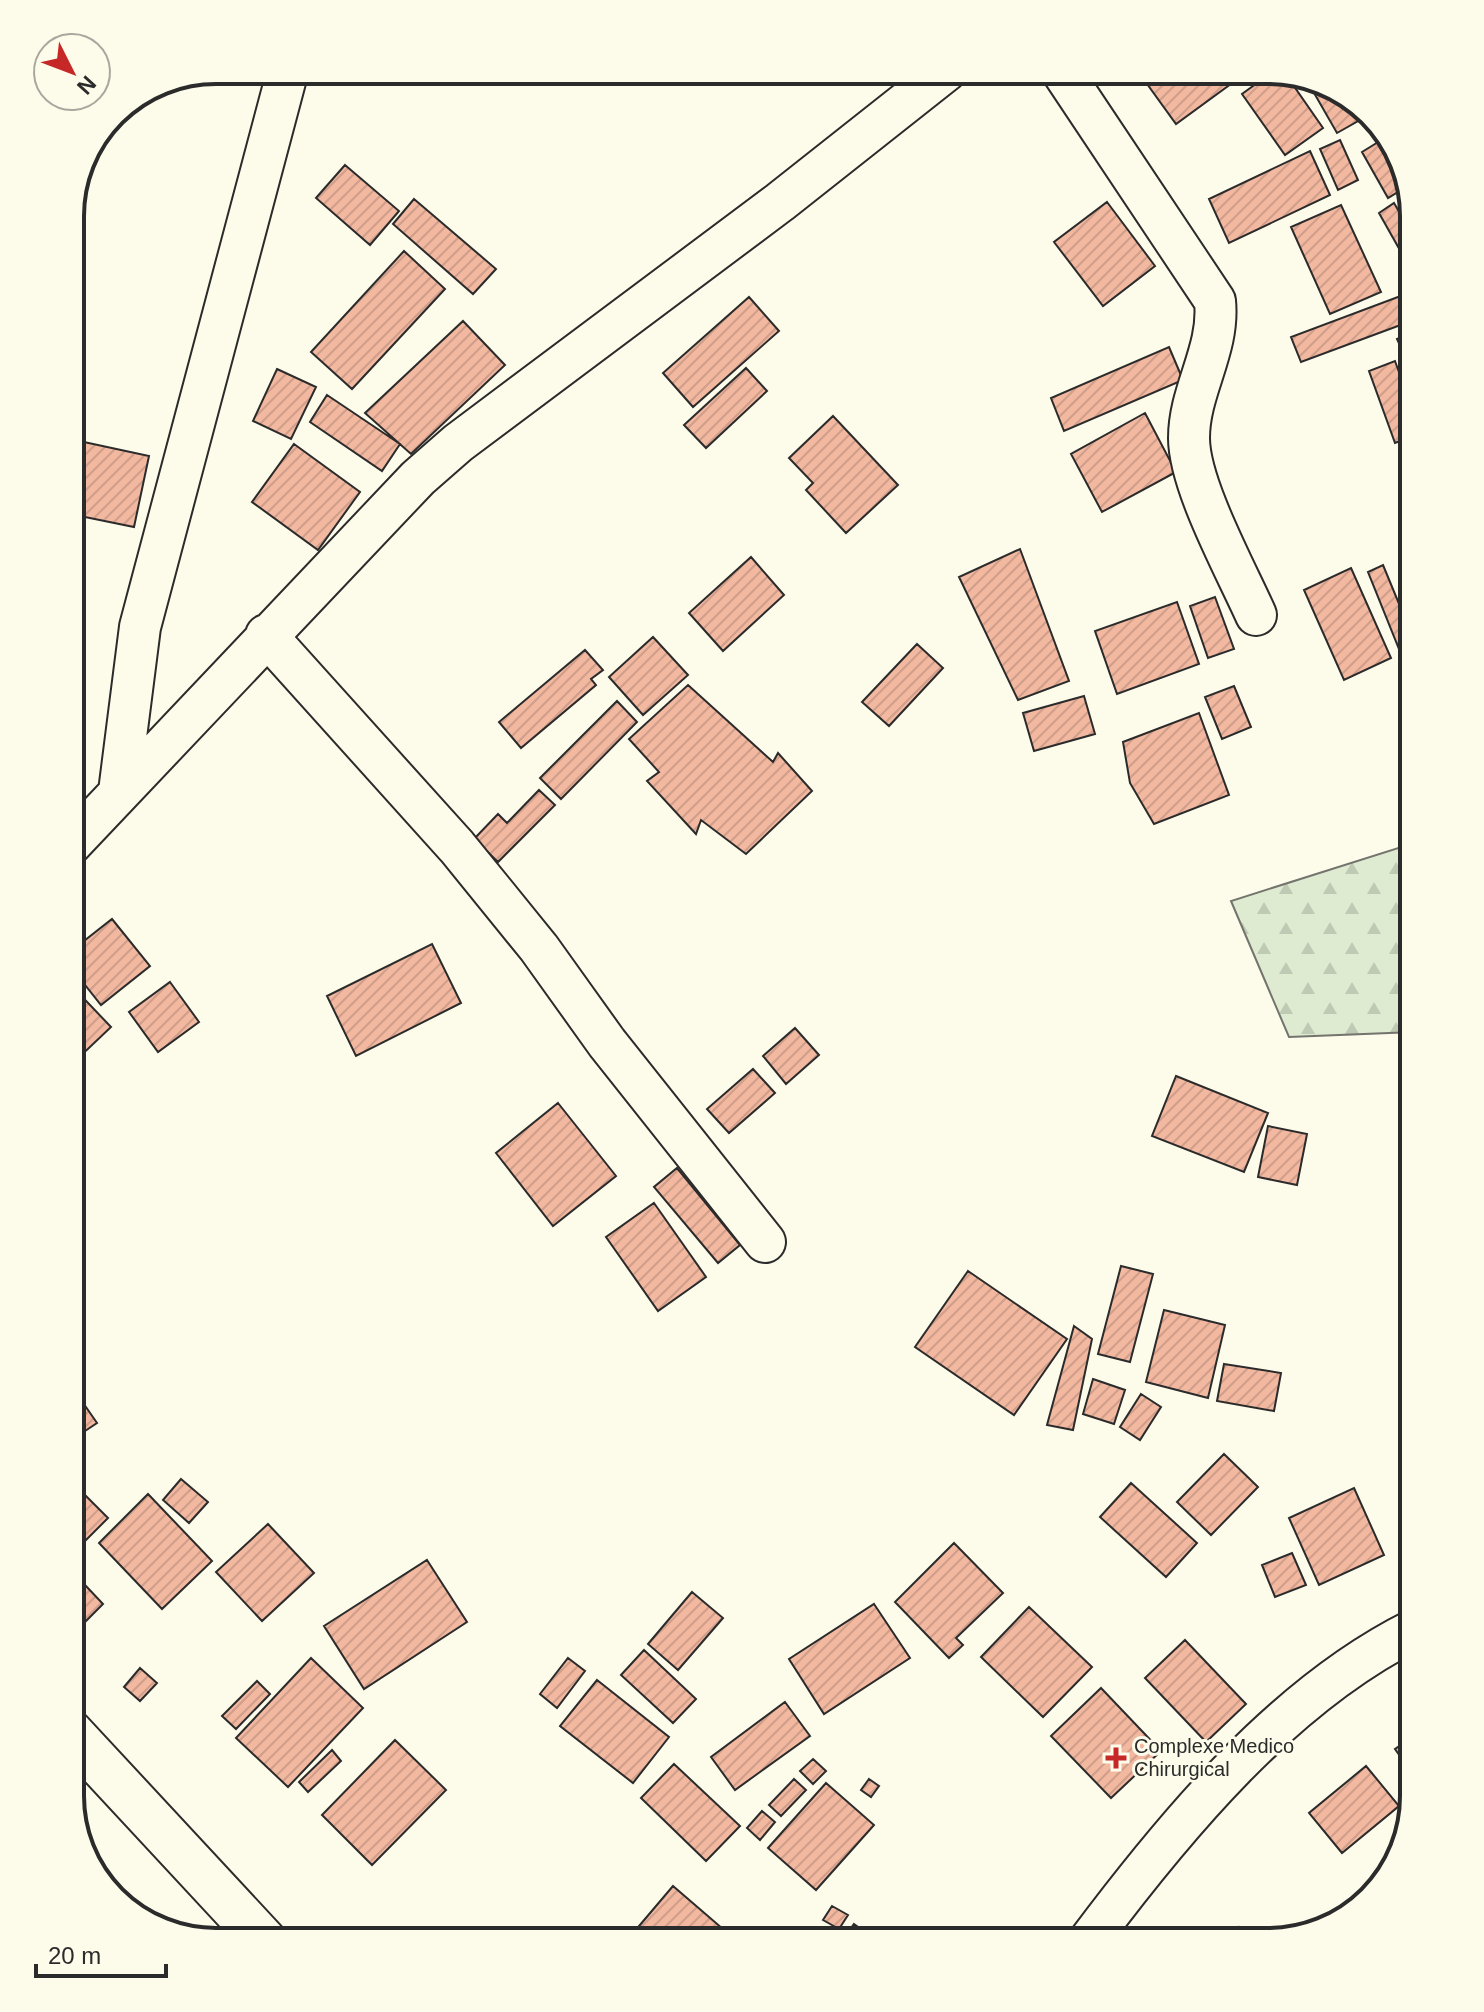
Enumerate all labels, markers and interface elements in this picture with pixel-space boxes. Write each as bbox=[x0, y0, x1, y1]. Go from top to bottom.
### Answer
north arrow bbox=[32, 32, 112, 112]
text: N bbox=[72, 71, 101, 99]
place label: Complexe Medico Chirurgical bbox=[1134, 1735, 1294, 1780]
marker: Complexe Medico Chirurgical bbox=[1105, 1747, 1127, 1769]
scale bar bbox=[36, 1928, 166, 1978]
text: 20 m bbox=[48, 1942, 101, 1969]

